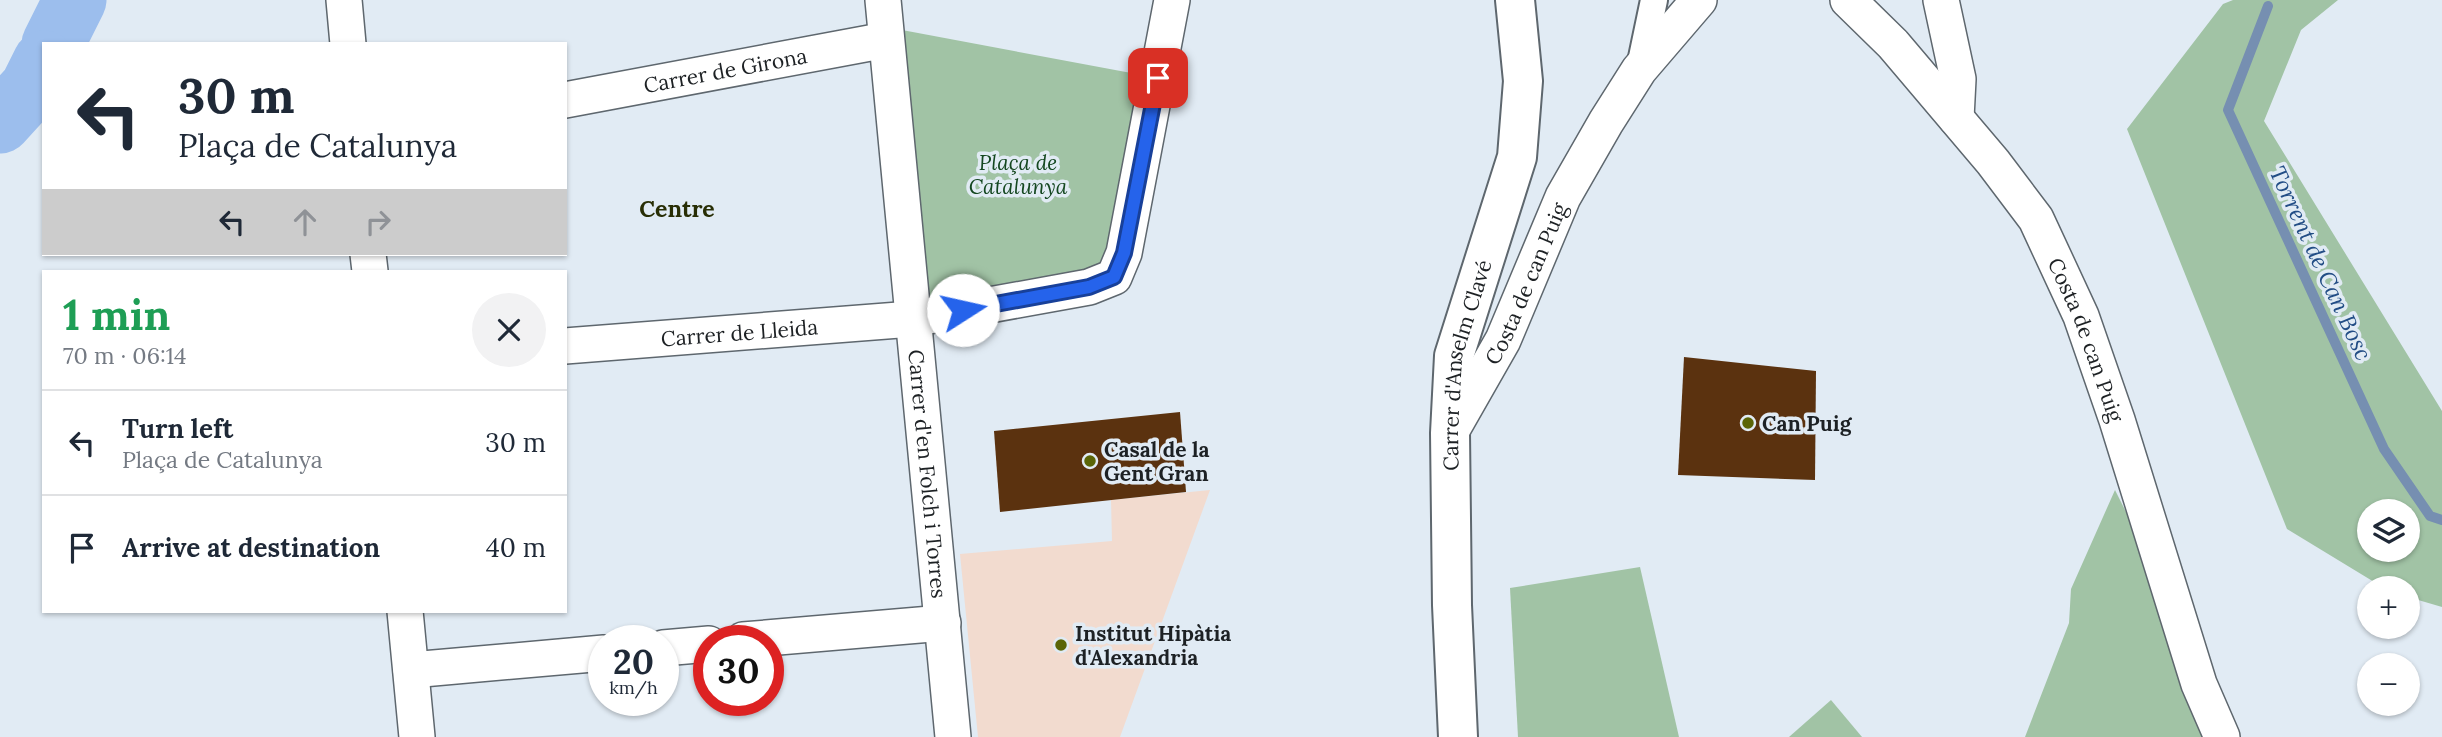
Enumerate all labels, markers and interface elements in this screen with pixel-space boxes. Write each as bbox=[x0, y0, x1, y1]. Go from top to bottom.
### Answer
street label: Carrer de Girona bbox=[641, 42, 809, 99]
pin bbox=[1128, 48, 1188, 108]
icon: arrive bbox=[1139, 59, 1177, 97]
text: 30 m bbox=[178, 64, 295, 126]
icon: left bbox=[63, 70, 154, 161]
text: Plaça de Catalunya bbox=[178, 125, 457, 166]
park label: Plaça de Catalunya bbox=[969, 149, 1068, 200]
water label: Torrent de Can Bosc bbox=[2263, 161, 2379, 365]
district label: Centre bbox=[639, 194, 715, 223]
street label: Costa de can Puig bbox=[1478, 198, 1573, 369]
icon: left bbox=[213, 203, 251, 241]
icon: ahead bbox=[286, 203, 324, 241]
icon: right bbox=[359, 203, 397, 241]
street label: Costa de can Puig bbox=[2042, 253, 2130, 426]
street label: Carrer d'Anselm Clavé bbox=[1436, 256, 1497, 471]
position arrow bbox=[926, 273, 1000, 347]
text: 1 min bbox=[63, 288, 170, 342]
button: close bbox=[472, 293, 546, 367]
street label: Carrer de Lleida bbox=[660, 313, 819, 352]
text: 70 m · 06:14 bbox=[63, 341, 187, 370]
street label: Carrer d'en Folch i Torres bbox=[903, 348, 953, 599]
place label: Can Puig bbox=[1762, 410, 1853, 437]
text: Turn left bbox=[122, 412, 233, 445]
marker: Can Puig bbox=[1740, 415, 1756, 431]
icon: left bbox=[63, 424, 101, 462]
text: 30 m bbox=[485, 426, 546, 459]
place label: Casal de la Gent Gran bbox=[1104, 436, 1210, 487]
text: Plaça de Catalunya bbox=[122, 445, 323, 474]
marker: Casal de la Gent Gran bbox=[1082, 453, 1098, 469]
map controls bbox=[2357, 499, 2420, 716]
button: layers bbox=[2357, 499, 2420, 562]
icon: arrive bbox=[63, 529, 101, 567]
text: Arrive at destination bbox=[122, 531, 380, 564]
text: 40 m bbox=[486, 531, 546, 564]
button: + bbox=[2357, 576, 2420, 639]
place label: Institut Hipàtia d'Alexandria bbox=[1075, 620, 1231, 671]
speed limit sign: 30 bbox=[693, 625, 784, 716]
marker: Institut Hipàtia d'Alexandria bbox=[1053, 637, 1069, 653]
text: 20 bbox=[613, 639, 654, 684]
button: − bbox=[2357, 653, 2420, 716]
text: km/h bbox=[609, 676, 658, 699]

